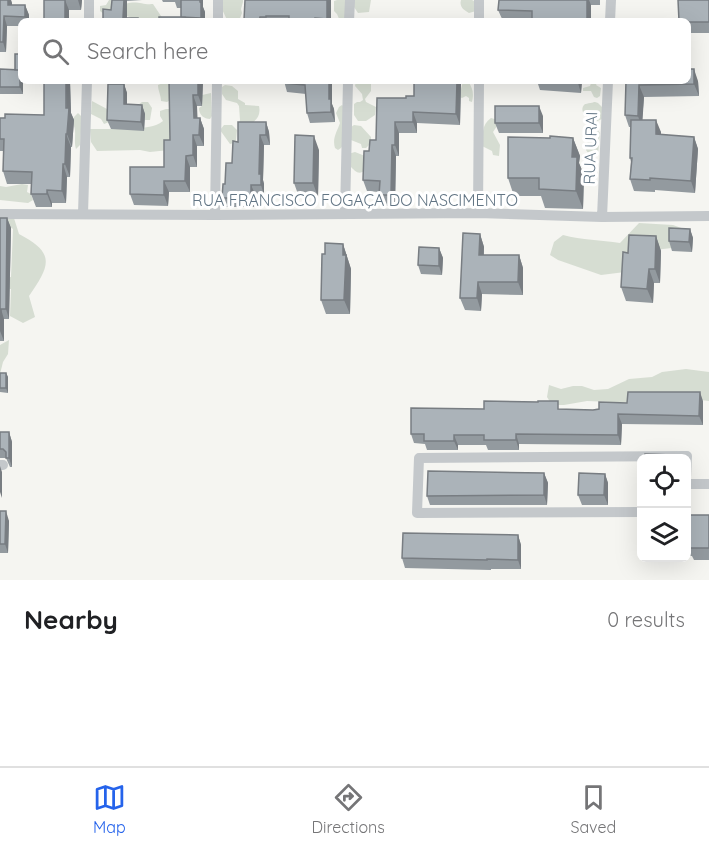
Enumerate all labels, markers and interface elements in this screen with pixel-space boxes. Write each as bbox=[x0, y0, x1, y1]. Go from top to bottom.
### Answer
search box bbox=[18, 18, 691, 84]
icon: search bbox=[39, 35, 72, 68]
text: Search here bbox=[87, 37, 208, 65]
street label: RUA URAI bbox=[579, 111, 601, 185]
street label: RUA FRANCISCO FOGAÇA DO NASCIMENTO bbox=[192, 190, 518, 210]
map controls bbox=[637, 454, 691, 562]
button: locate bbox=[637, 454, 691, 508]
button: layers bbox=[637, 508, 691, 562]
text: Nearby bbox=[24, 603, 118, 636]
text: 0 results bbox=[607, 607, 685, 632]
tab: Map bbox=[93, 781, 126, 837]
tab: Directions bbox=[312, 781, 385, 837]
tab: Saved bbox=[571, 781, 616, 837]

